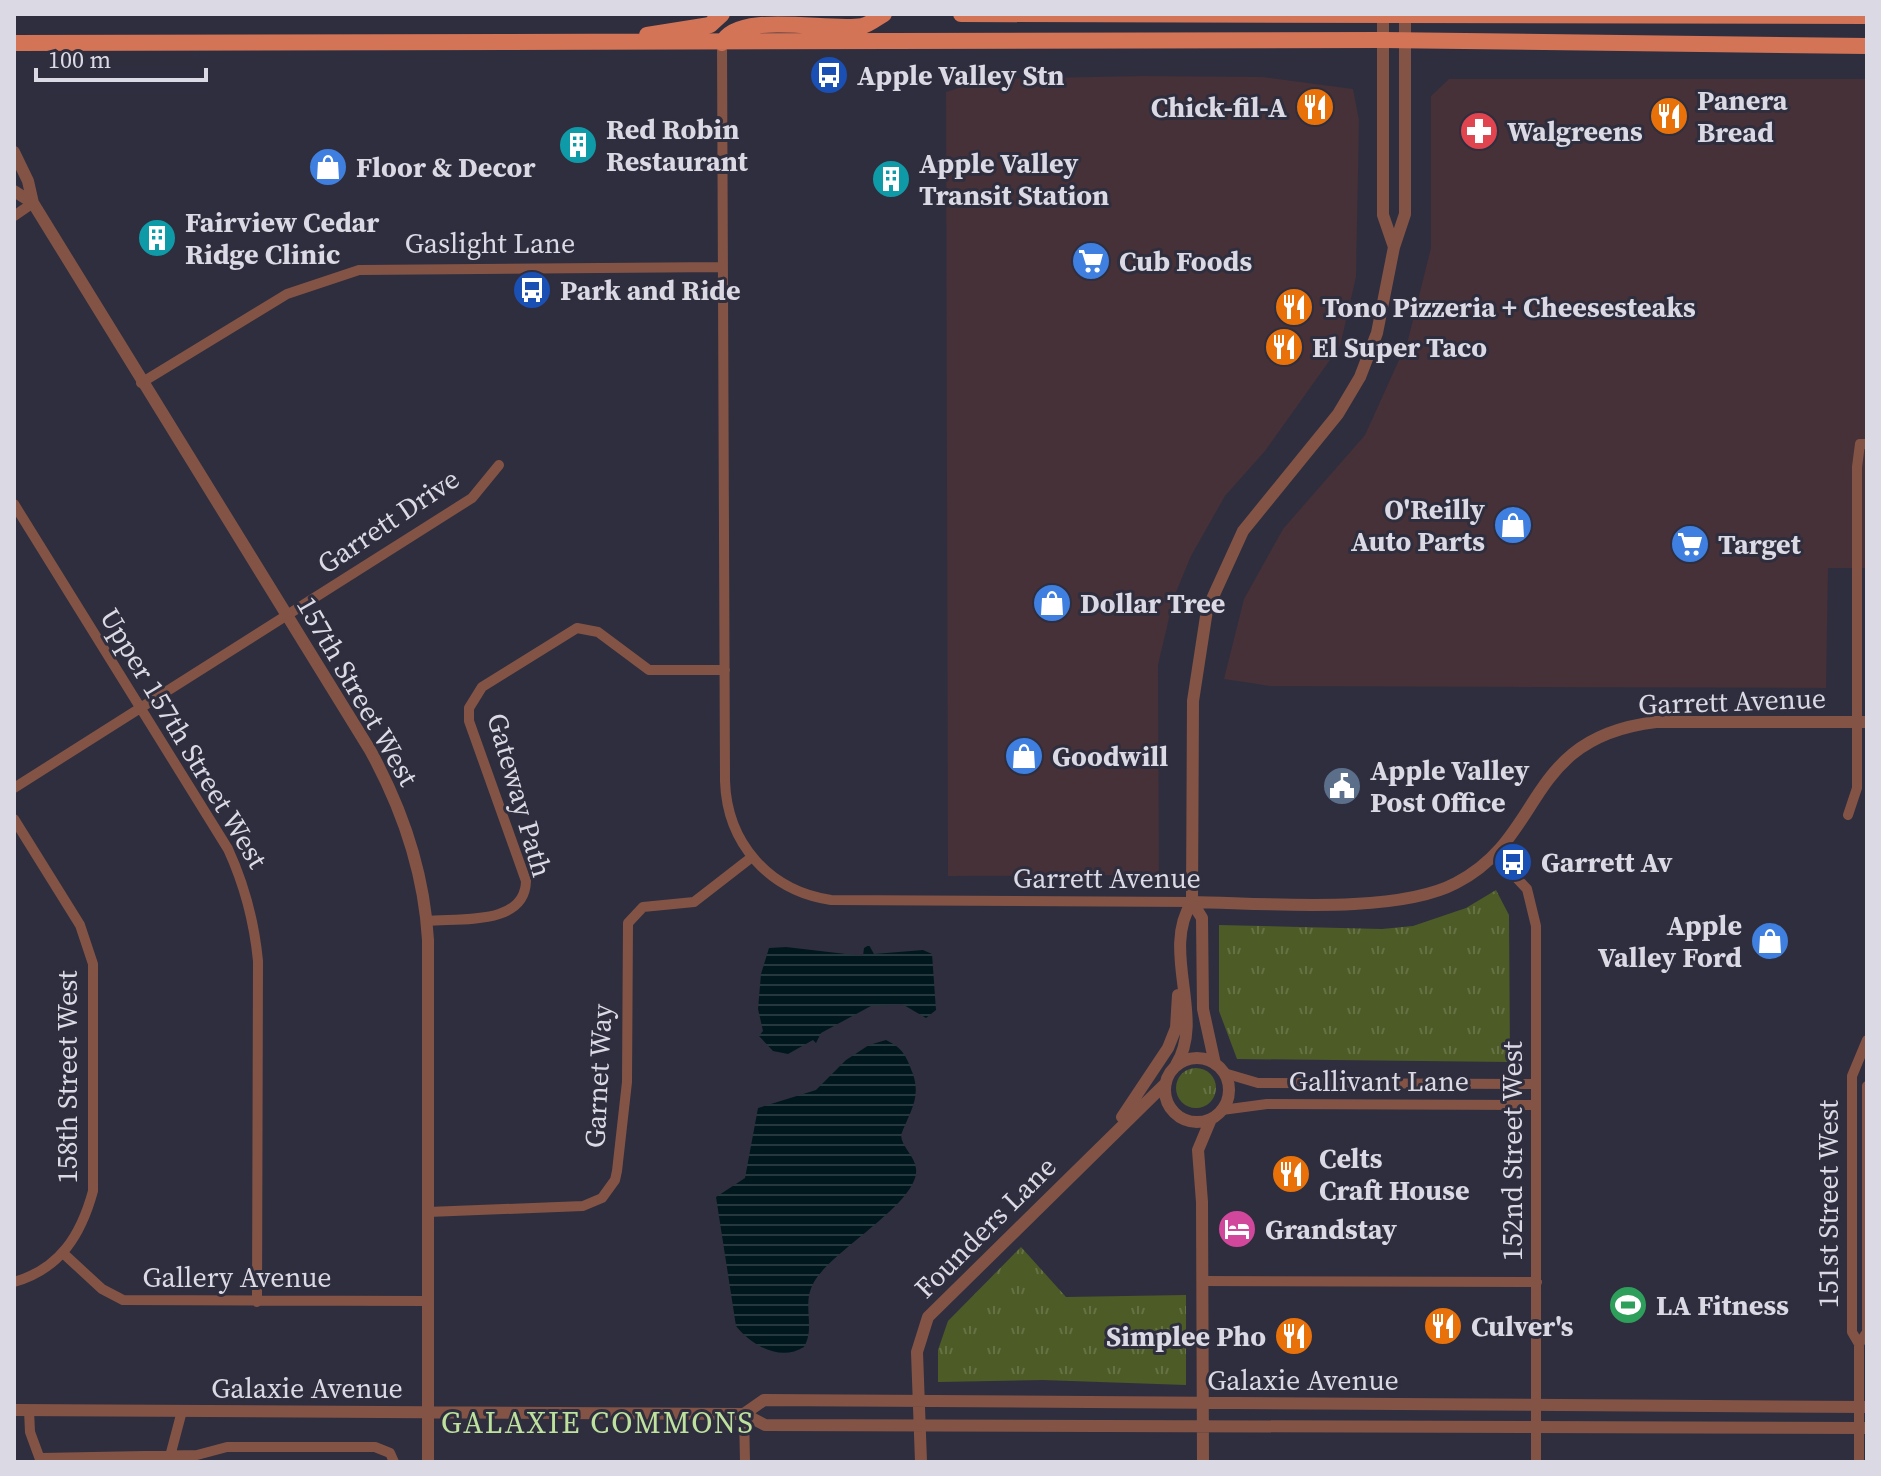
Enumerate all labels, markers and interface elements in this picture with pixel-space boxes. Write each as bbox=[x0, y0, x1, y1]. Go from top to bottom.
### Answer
scale bar bbox=[36, 32, 206, 82]
text: 100 m bbox=[48, 43, 111, 76]
bus stop icon: Apple Valley Stn bbox=[808, 54, 850, 96]
place label: Apple Valley Stn bbox=[857, 56, 1065, 94]
place label: Panera Bread bbox=[1697, 81, 1788, 151]
restaurant icon: Chick-fil-A bbox=[1294, 86, 1336, 128]
place label: Chick-fil-A bbox=[1151, 88, 1287, 126]
restaurant icon: Panera Bread bbox=[1648, 95, 1690, 137]
place label: Red Robin Restaurant bbox=[606, 110, 749, 180]
pharmacy icon: Walgreens bbox=[1458, 110, 1500, 152]
place label: Walgreens bbox=[1507, 112, 1643, 150]
building icon: Red Robin Restaurant bbox=[557, 124, 599, 166]
place label: Apple Valley Transit Station bbox=[919, 144, 1109, 214]
shop icon: Floor & Decor bbox=[307, 146, 349, 188]
place label: Floor & Decor bbox=[356, 148, 535, 186]
building icon: Apple Valley Transit Station bbox=[870, 158, 912, 200]
place label: Fairview Cedar Ridge Clinic bbox=[185, 203, 379, 273]
building icon: Fairview Cedar Ridge Clinic bbox=[136, 217, 178, 259]
street label: Gaslight Lane bbox=[405, 224, 575, 262]
supermarket icon: Cub Foods bbox=[1070, 240, 1112, 282]
place label: Cub Foods bbox=[1119, 242, 1252, 280]
bus stop icon: Park and Ride bbox=[511, 269, 553, 311]
place label: Park and Ride bbox=[560, 271, 741, 309]
restaurant icon: Tono Pizzeria + Cheesesteaks bbox=[1273, 286, 1315, 328]
place label: Tono Pizzeria + Cheesesteaks bbox=[1322, 288, 1696, 326]
restaurant icon: El Super Taco bbox=[1263, 326, 1305, 368]
place label: El Super Taco bbox=[1312, 328, 1487, 366]
street label: Garrett Drive bbox=[310, 460, 466, 582]
place label: O'Reilly Auto Parts bbox=[1351, 490, 1485, 560]
shop icon: O'Reilly Auto Parts bbox=[1492, 504, 1534, 546]
supermarket icon: Target bbox=[1669, 523, 1711, 565]
place label: Target bbox=[1718, 525, 1802, 563]
shop icon: Dollar Tree bbox=[1031, 582, 1073, 624]
place label: Dollar Tree bbox=[1080, 584, 1225, 622]
street label: 157th Street West bbox=[288, 589, 428, 794]
street label: Upper 157th Street West bbox=[91, 601, 277, 876]
street label: Garrett Avenue bbox=[1637, 679, 1827, 723]
street label: Gateway Path bbox=[478, 709, 562, 881]
shop icon: Goodwill bbox=[1003, 735, 1045, 777]
place label: Goodwill bbox=[1052, 737, 1168, 775]
place label: Apple Valley Post Office bbox=[1370, 751, 1530, 821]
public building icon: Apple Valley Post Office bbox=[1321, 765, 1363, 807]
bus stop icon: Garrett Av bbox=[1492, 841, 1534, 883]
place label: Garrett Av bbox=[1541, 843, 1673, 881]
street label: Garrett Avenue bbox=[1013, 859, 1201, 897]
place label: Apple Valley Ford bbox=[1598, 906, 1742, 976]
shop icon: Apple Valley Ford bbox=[1749, 920, 1791, 962]
street label: 158th Street West bbox=[48, 970, 86, 1184]
street label: Garnet Way bbox=[575, 1002, 621, 1149]
street label: 152nd Street West bbox=[1493, 1040, 1531, 1261]
street label: Gallivant Lane bbox=[1289, 1062, 1469, 1100]
street label: 151st Street West bbox=[1809, 1099, 1847, 1308]
place label: Celts Craft House bbox=[1319, 1139, 1470, 1209]
street label: Founders Lane bbox=[906, 1148, 1064, 1306]
restaurant icon: Celts Craft House bbox=[1270, 1153, 1312, 1195]
hotel icon: Grandstay bbox=[1216, 1208, 1258, 1250]
place label: Grandstay bbox=[1265, 1210, 1397, 1248]
street label: Gallery Avenue bbox=[142, 1258, 332, 1296]
sports icon: LA Fitness bbox=[1607, 1284, 1649, 1326]
place label: LA Fitness bbox=[1656, 1286, 1789, 1324]
restaurant icon: Culver's bbox=[1422, 1305, 1464, 1347]
place label: Culver's bbox=[1471, 1307, 1574, 1345]
restaurant icon: Simplee Pho bbox=[1273, 1315, 1315, 1357]
place label: Simplee Pho bbox=[1106, 1317, 1266, 1355]
street label: Galaxie Avenue bbox=[1207, 1361, 1399, 1399]
street label: Galaxie Avenue bbox=[211, 1369, 403, 1407]
district label: GALAXIE COMMONS bbox=[441, 1402, 755, 1443]

